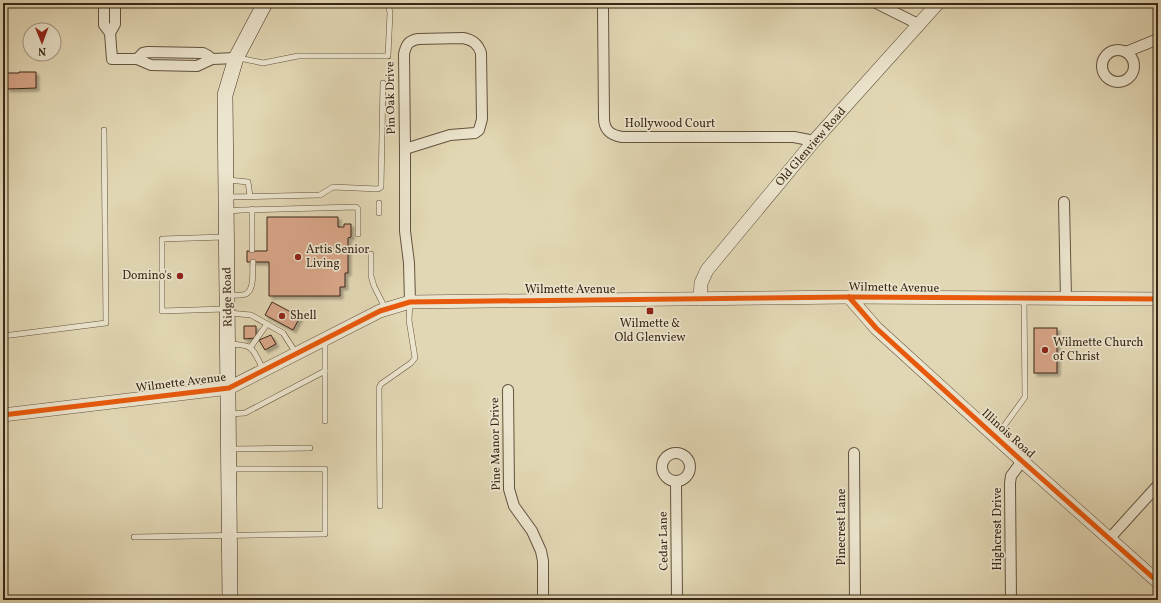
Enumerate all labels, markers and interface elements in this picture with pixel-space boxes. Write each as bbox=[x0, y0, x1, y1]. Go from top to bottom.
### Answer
north arrow bbox=[22, 22, 62, 62]
text: N bbox=[38, 43, 46, 58]
street label: Pin Oak Drive bbox=[382, 61, 400, 135]
street label: Old Glenview Road bbox=[772, 104, 850, 190]
street label: Hollywood Court bbox=[625, 116, 715, 132]
place label: Artis Senior Living bbox=[306, 242, 369, 272]
marker: Artis Senior Living bbox=[293, 252, 303, 262]
street label: Ridge Road bbox=[219, 267, 237, 327]
place label: Domino's bbox=[122, 268, 172, 284]
marker: Domino's bbox=[175, 271, 185, 281]
street label: Wilmette Avenue bbox=[849, 279, 940, 297]
street label: Wilmette Avenue bbox=[525, 282, 616, 298]
marker: Wilmette & Old Glenview bbox=[645, 306, 655, 316]
place label: Shell bbox=[290, 308, 317, 324]
marker: Shell bbox=[277, 311, 287, 321]
place label: Wilmette & Old Glenview bbox=[614, 316, 686, 346]
place label: Wilmette Church of Christ bbox=[1053, 335, 1143, 365]
marker: Wilmette Church of Christ bbox=[1040, 345, 1050, 355]
street label: Wilmette Avenue bbox=[135, 369, 227, 396]
street label: Pine Manor Drive bbox=[487, 397, 505, 491]
street label: Illinois Road bbox=[978, 406, 1038, 462]
street label: Highcrest Drive bbox=[990, 487, 1006, 571]
street label: Pinecrest Lane bbox=[834, 488, 850, 565]
street label: Cedar Lane bbox=[655, 511, 673, 571]

